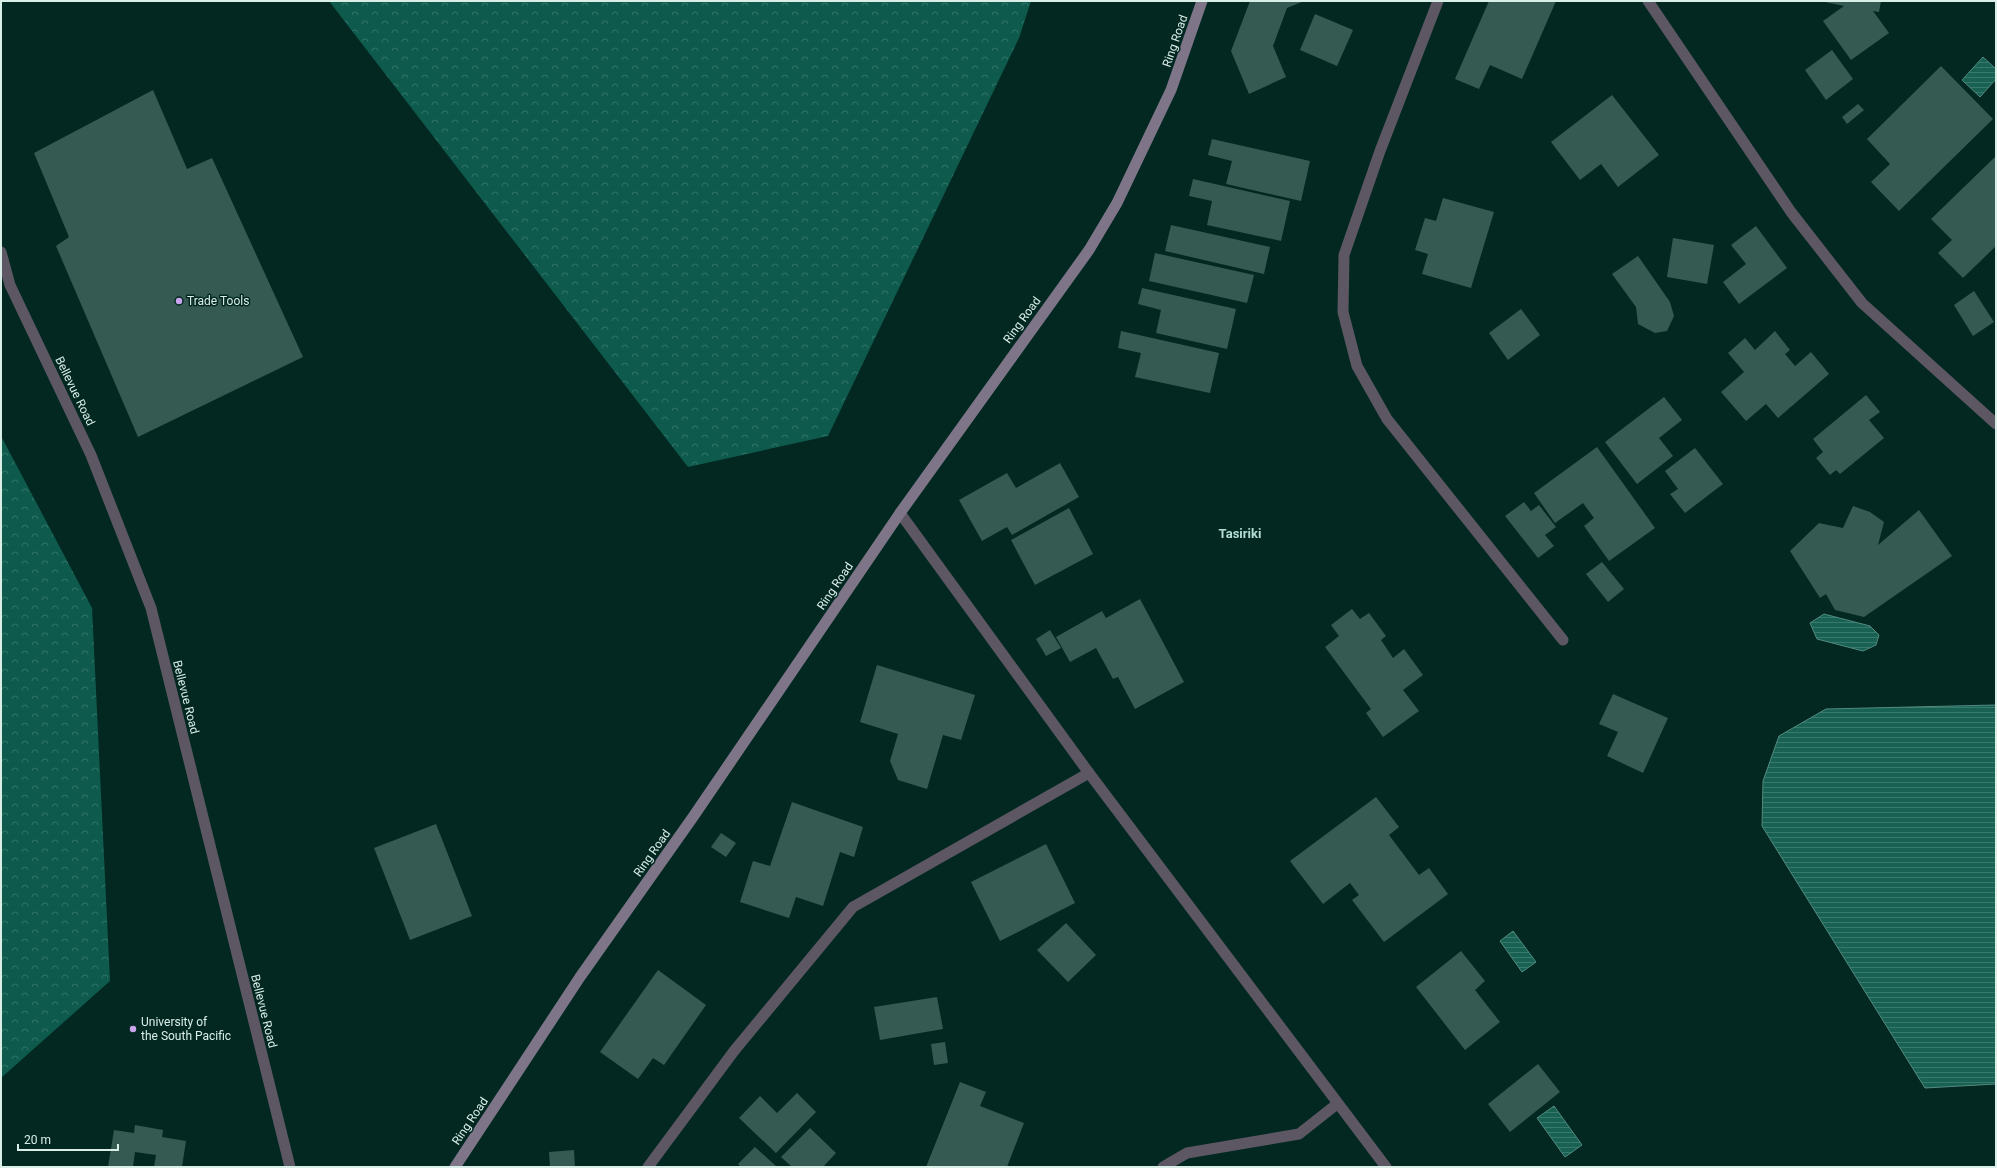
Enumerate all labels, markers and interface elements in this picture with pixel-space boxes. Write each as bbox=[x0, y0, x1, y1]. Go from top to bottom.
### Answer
street label: Ring Road bbox=[1160, 13, 1190, 69]
place label: Trade Tools bbox=[187, 294, 249, 308]
street label: Ring Road bbox=[1000, 294, 1044, 346]
marker: Trade Tools bbox=[174, 296, 184, 306]
street label: Bellevue Road bbox=[52, 354, 98, 428]
district label: Tasiriki bbox=[1219, 526, 1261, 541]
street label: Ring Road bbox=[814, 560, 856, 612]
street label: Bellevue Road bbox=[170, 659, 202, 735]
street label: Ring Road bbox=[631, 827, 673, 879]
street label: Bellevue Road bbox=[248, 973, 280, 1049]
place label: University of the South Pacific bbox=[141, 1015, 231, 1043]
marker: University of the South Pacific bbox=[128, 1024, 138, 1034]
street label: Ring Road bbox=[449, 1095, 491, 1147]
scale bar bbox=[18, 1126, 118, 1152]
text: 20 m bbox=[24, 1133, 51, 1147]

